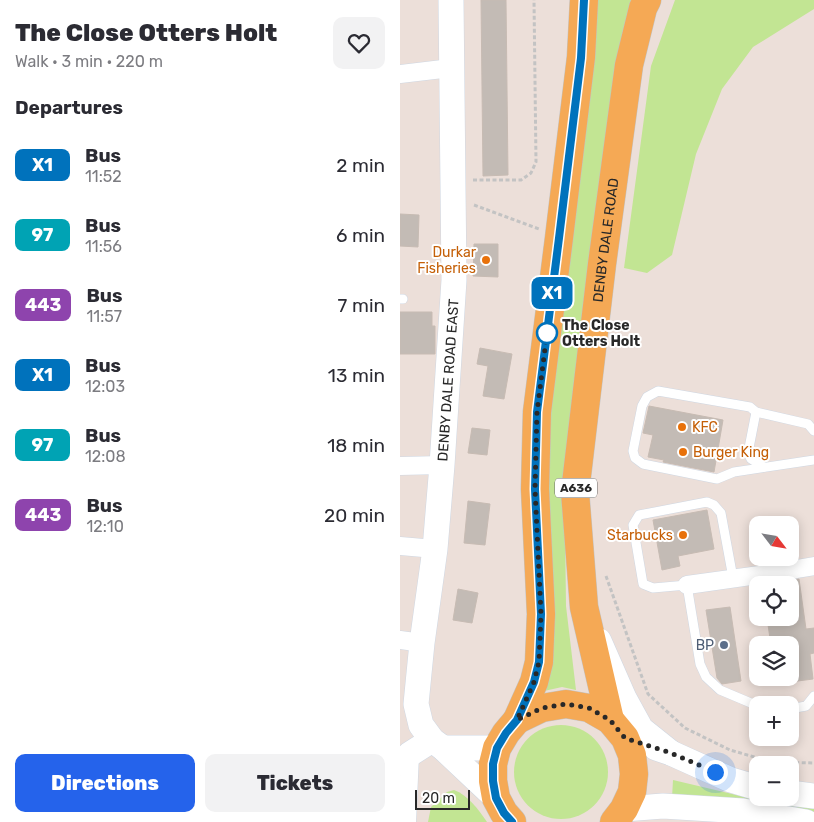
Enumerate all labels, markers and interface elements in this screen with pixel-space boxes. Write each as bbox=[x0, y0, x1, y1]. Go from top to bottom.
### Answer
button: heart bbox=[333, 17, 385, 69]
text: The Close Otters Holt bbox=[15, 19, 277, 47]
text: Walk · 3 min · 220 m bbox=[15, 52, 163, 71]
text: Departures bbox=[15, 96, 123, 119]
text: Bus bbox=[85, 144, 121, 167]
text: X1 bbox=[32, 154, 53, 176]
text: 2 min bbox=[336, 154, 385, 177]
text: 11:52 bbox=[85, 167, 122, 186]
street label: DENBY DALE ROAD bbox=[590, 177, 623, 303]
text: Bus bbox=[85, 214, 121, 237]
text: 97 bbox=[32, 224, 53, 246]
text: 6 min bbox=[336, 224, 385, 247]
text: 11:56 bbox=[85, 237, 122, 256]
place label: Durkar Fisheries bbox=[417, 244, 477, 277]
marker: Durkar Fisheries bbox=[480, 254, 492, 266]
line badge: X1 bbox=[530, 277, 574, 309]
text: X1 bbox=[542, 282, 563, 304]
text: Bus bbox=[86, 284, 123, 307]
text: 443 bbox=[25, 294, 61, 316]
text: 7 min bbox=[338, 294, 385, 317]
street label: DENBY DALE ROAD EAST bbox=[434, 298, 463, 462]
text: 11:57 bbox=[86, 307, 122, 326]
place label: The Close Otters Holt bbox=[562, 317, 640, 350]
marker: The Close Otters Holt bbox=[536, 322, 558, 344]
text: Bus bbox=[85, 354, 121, 377]
text: X1 bbox=[32, 364, 53, 386]
text: 13 min bbox=[328, 364, 385, 387]
text: 12:03 bbox=[85, 377, 125, 396]
place label: KFC bbox=[692, 419, 718, 436]
marker: KFC bbox=[676, 421, 688, 433]
text: Bus bbox=[85, 424, 121, 447]
text: 97 bbox=[32, 434, 53, 456]
text: 18 min bbox=[327, 434, 385, 457]
place label: Burger King bbox=[693, 444, 769, 461]
marker: Burger King bbox=[677, 446, 689, 458]
text: 12:08 bbox=[85, 447, 126, 466]
road number: A636 bbox=[555, 478, 597, 498]
text: Bus bbox=[86, 494, 123, 517]
text: 443 bbox=[25, 504, 61, 526]
text: 20 min bbox=[324, 504, 385, 527]
north arrow bbox=[749, 516, 799, 566]
map controls bbox=[749, 516, 799, 806]
text: 12:10 bbox=[86, 517, 124, 536]
place label: Starbucks bbox=[607, 527, 673, 544]
marker: Starbucks bbox=[677, 529, 689, 541]
button: locate bbox=[749, 576, 799, 626]
button: layers bbox=[749, 636, 799, 686]
place label: BP bbox=[696, 637, 714, 654]
marker: BP bbox=[718, 639, 730, 651]
button: + bbox=[749, 696, 799, 746]
button: Directions bbox=[15, 754, 195, 812]
button: Tickets bbox=[205, 754, 385, 812]
button: − bbox=[749, 756, 799, 806]
your location bbox=[703, 760, 728, 785]
scale bar bbox=[415, 787, 470, 810]
text: 20 m bbox=[422, 790, 455, 807]

